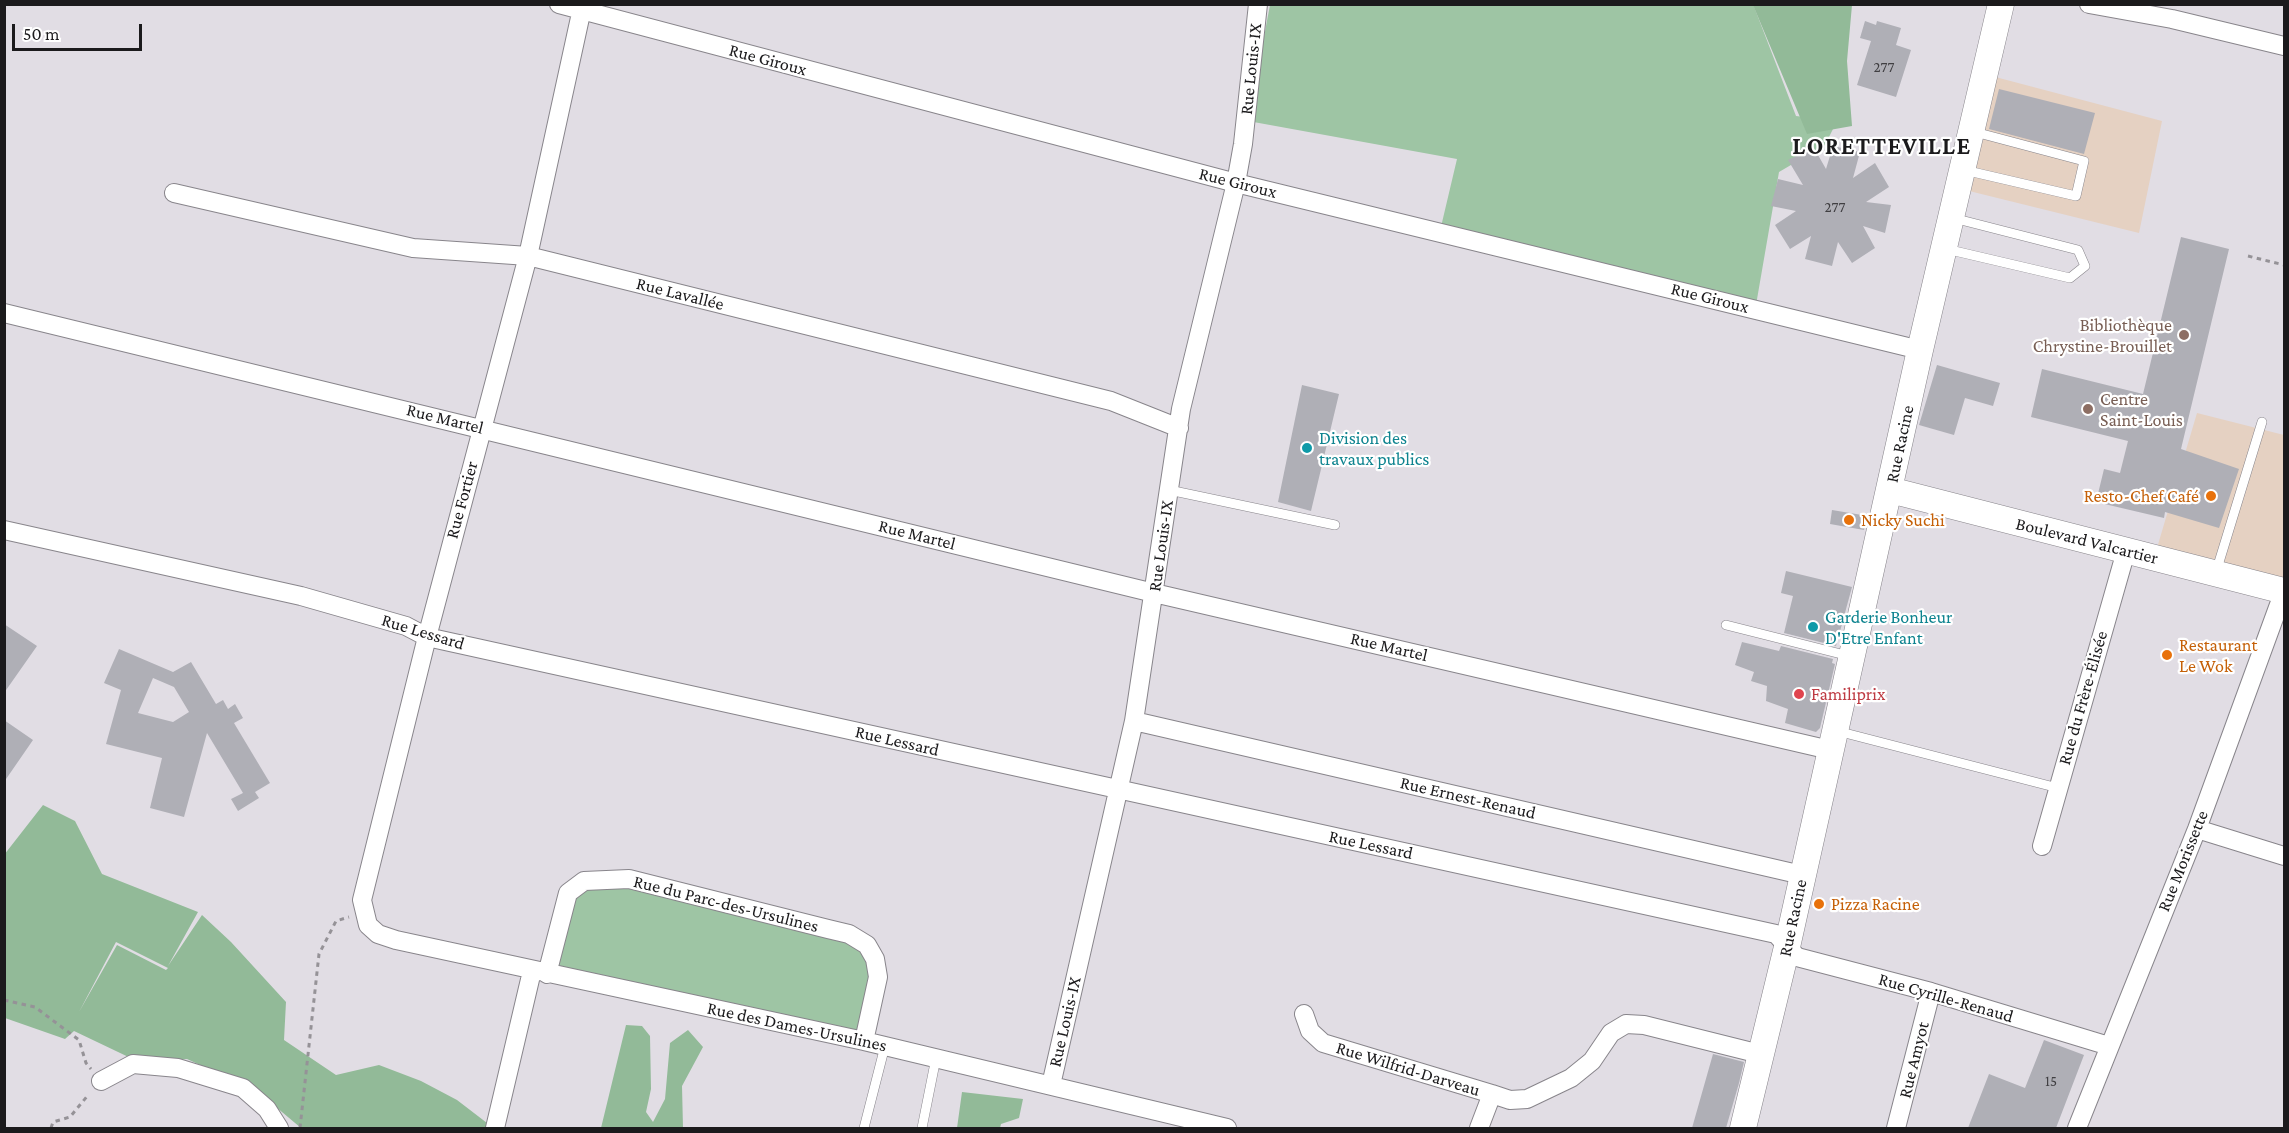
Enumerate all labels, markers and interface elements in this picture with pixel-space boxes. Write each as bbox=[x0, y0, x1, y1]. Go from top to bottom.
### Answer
scale bar bbox=[15, 12, 146, 50]
street label: Rue Louis-IX bbox=[1235, 22, 1267, 116]
text: 50 m bbox=[23, 24, 60, 44]
street label: Rue Giroux bbox=[727, 39, 809, 81]
house number: 277 bbox=[1874, 58, 1894, 76]
district label: LORETTEVILLE bbox=[1792, 133, 1972, 161]
street label: Rue Giroux bbox=[1197, 163, 1279, 203]
house number: 277 bbox=[1825, 198, 1845, 216]
street label: Rue Lavallée bbox=[634, 273, 726, 315]
street label: Rue Giroux bbox=[1669, 278, 1751, 318]
place label: Bibliothèque Chrystine-Brouillet bbox=[2033, 314, 2172, 356]
marker: Bibliothèque Chrystine-Brouillet bbox=[2177, 328, 2191, 342]
place label: Centre Saint-Louis bbox=[2100, 388, 2183, 430]
street label: Rue Martel bbox=[404, 399, 486, 439]
marker: Centre Saint-Louis bbox=[2081, 402, 2095, 416]
street label: Rue Racine bbox=[1881, 403, 1919, 485]
place label: Division des travaux publics bbox=[1319, 427, 1429, 470]
marker: Division des travaux publics bbox=[1300, 441, 1314, 455]
street label: Rue Fortier bbox=[441, 459, 483, 541]
place label: Resto-Chef Café bbox=[2084, 485, 2199, 507]
marker: Resto-Chef Café bbox=[2204, 489, 2218, 503]
street label: Rue Louis-IX bbox=[1144, 499, 1178, 593]
place label: Nicky Suchi bbox=[1861, 509, 1945, 531]
marker: Nicky Suchi bbox=[1842, 513, 1856, 527]
street label: Boulevard Valcartier bbox=[2014, 513, 2160, 569]
street label: Rue Martel bbox=[876, 515, 958, 555]
place label: Garderie Bonheur D'Etre Enfant bbox=[1825, 606, 1952, 648]
street label: Rue Lessard bbox=[379, 609, 467, 655]
marker: Garderie Bonheur D'Etre Enfant bbox=[1806, 620, 1820, 634]
street label: Rue Martel bbox=[1348, 628, 1430, 666]
street label: Rue du Frère-Élisée bbox=[2054, 628, 2112, 768]
place label: Restaurant Le Wok bbox=[2179, 634, 2257, 676]
marker: Restaurant Le Wok bbox=[2160, 648, 2174, 662]
place label: Familiprix bbox=[1811, 683, 1885, 705]
marker: Familiprix bbox=[1792, 687, 1806, 701]
street label: Rue Lessard bbox=[853, 721, 941, 761]
street label: Rue Ernest-Renaud bbox=[1398, 772, 1538, 824]
street label: Rue Morissette bbox=[2153, 807, 2213, 915]
street label: Rue Lessard bbox=[1327, 826, 1415, 864]
street label: Rue du Parc-des-Ursulines bbox=[631, 871, 821, 937]
street label: Rue Racine bbox=[1774, 877, 1812, 959]
place label: Pizza Racine bbox=[1831, 893, 1920, 915]
marker: Pizza Racine bbox=[1812, 897, 1826, 911]
street label: Rue Cyrille-Renaud bbox=[1876, 968, 2016, 1028]
street label: Rue Louis-IX bbox=[1044, 975, 1086, 1069]
street label: Rue des Dames-Ursulines bbox=[705, 997, 889, 1057]
street label: Rue Amyot bbox=[1894, 1019, 1934, 1101]
street label: Rue Wilfrid-Darveau bbox=[1333, 1037, 1483, 1101]
house number: 15 bbox=[2045, 1072, 2057, 1090]

